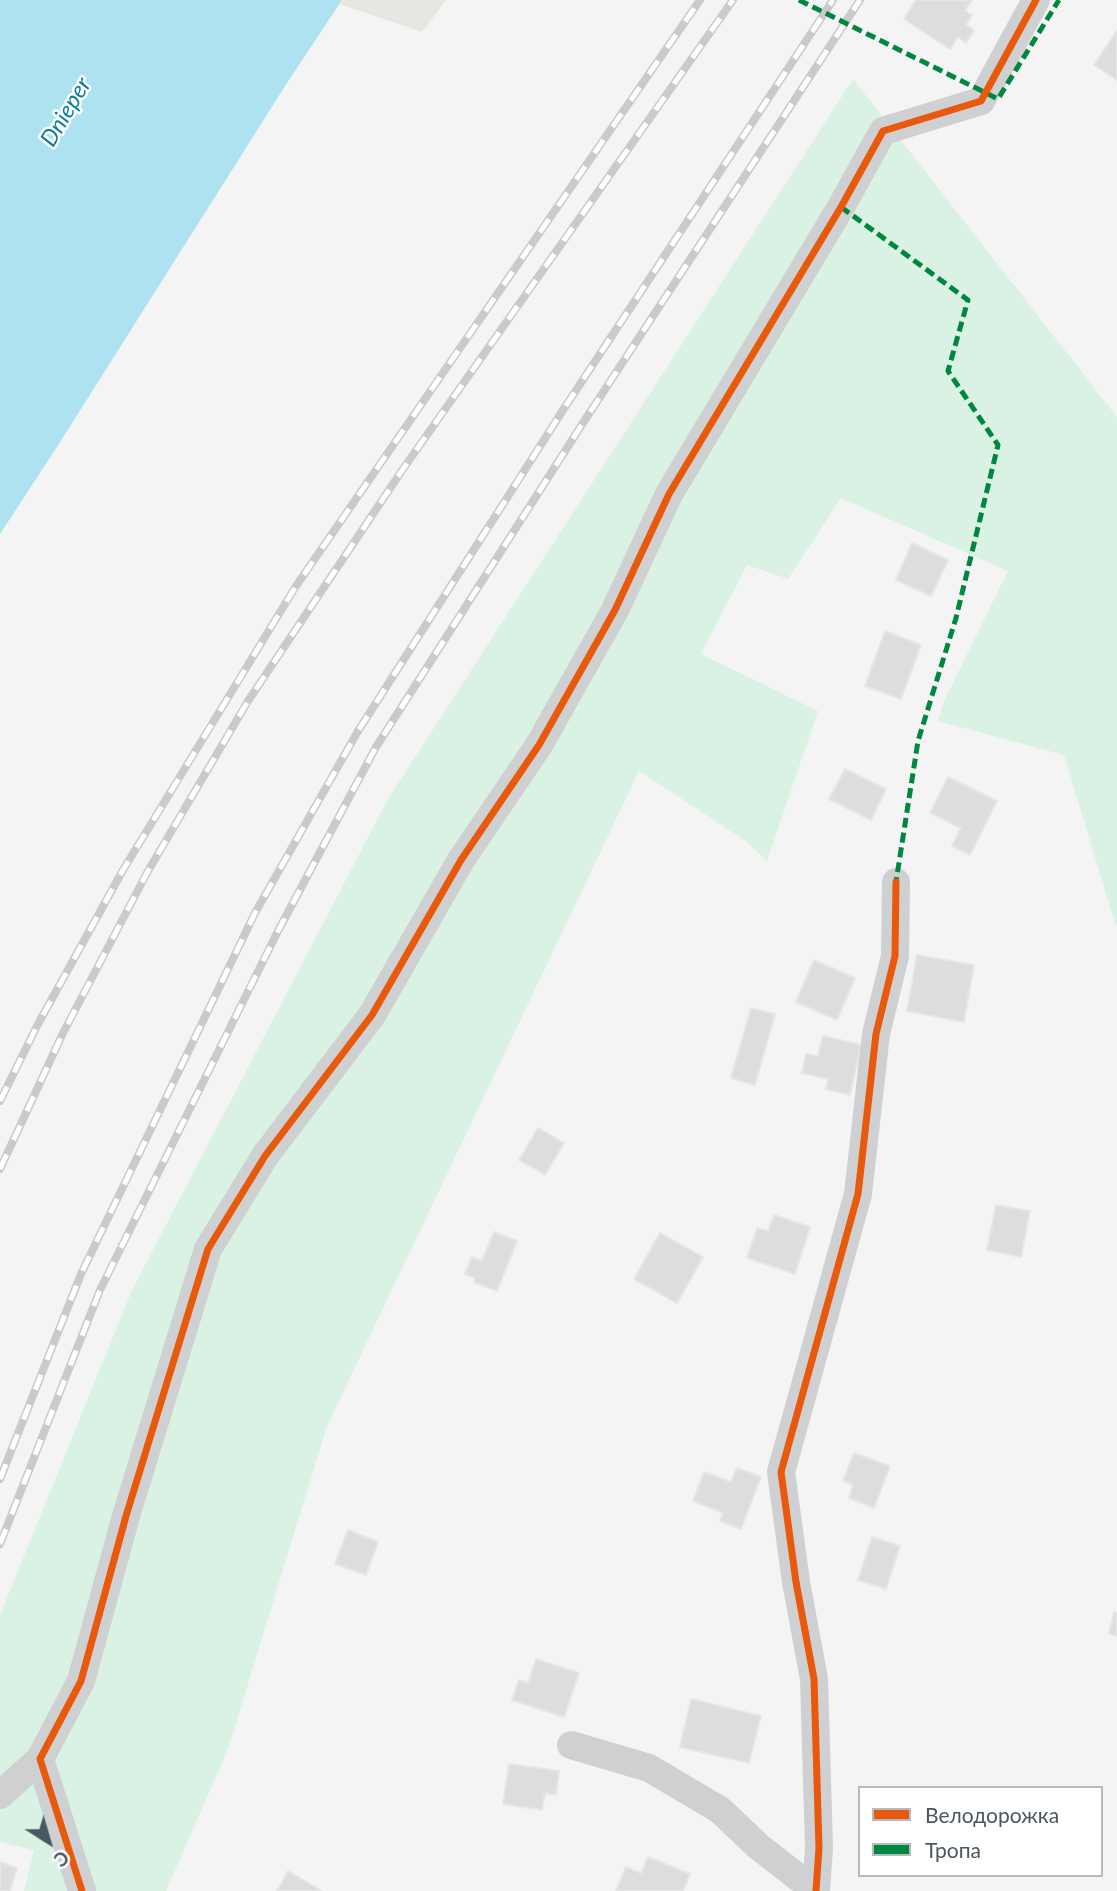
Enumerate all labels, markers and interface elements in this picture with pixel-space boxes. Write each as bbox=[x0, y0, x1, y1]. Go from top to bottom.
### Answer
water label: Dnieper bbox=[35, 72, 97, 152]
legend bbox=[858, 1786, 1103, 1877]
text: Велодорожка bbox=[925, 1802, 1059, 1827]
north arrow bbox=[14, 1807, 84, 1877]
text: Тропа bbox=[925, 1837, 981, 1862]
text: С bbox=[50, 1846, 74, 1872]

